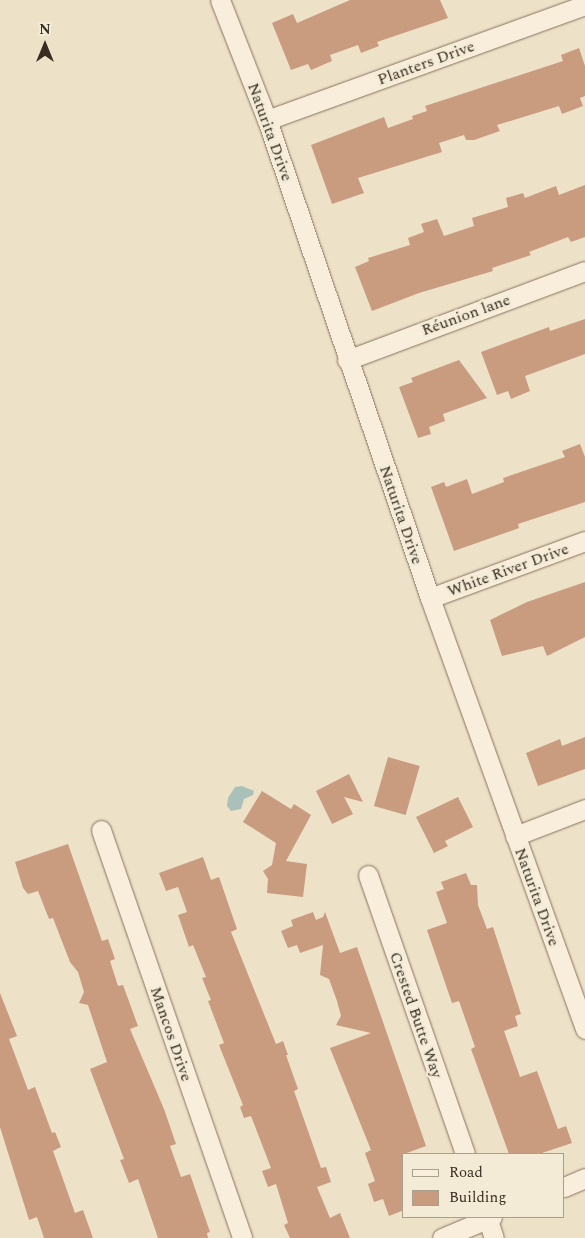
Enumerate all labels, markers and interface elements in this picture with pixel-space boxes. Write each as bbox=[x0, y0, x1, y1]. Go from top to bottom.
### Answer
text: N bbox=[39, 19, 51, 40]
north arrow bbox=[20, 20, 70, 70]
street label: Planters Drive bbox=[375, 37, 477, 89]
street label: Naturita Drive bbox=[243, 80, 297, 184]
street label: Réunion lane bbox=[419, 290, 513, 340]
street label: Naturita Drive bbox=[375, 463, 427, 567]
street label: White River Drive bbox=[445, 539, 571, 601]
street label: Naturita Drive bbox=[510, 845, 564, 949]
street label: Crested Butte Way bbox=[385, 949, 447, 1081]
street label: Mancos Drive bbox=[146, 984, 196, 1084]
legend bbox=[402, 1153, 565, 1218]
text: Road bbox=[449, 1161, 483, 1184]
text: Building bbox=[449, 1186, 506, 1209]

